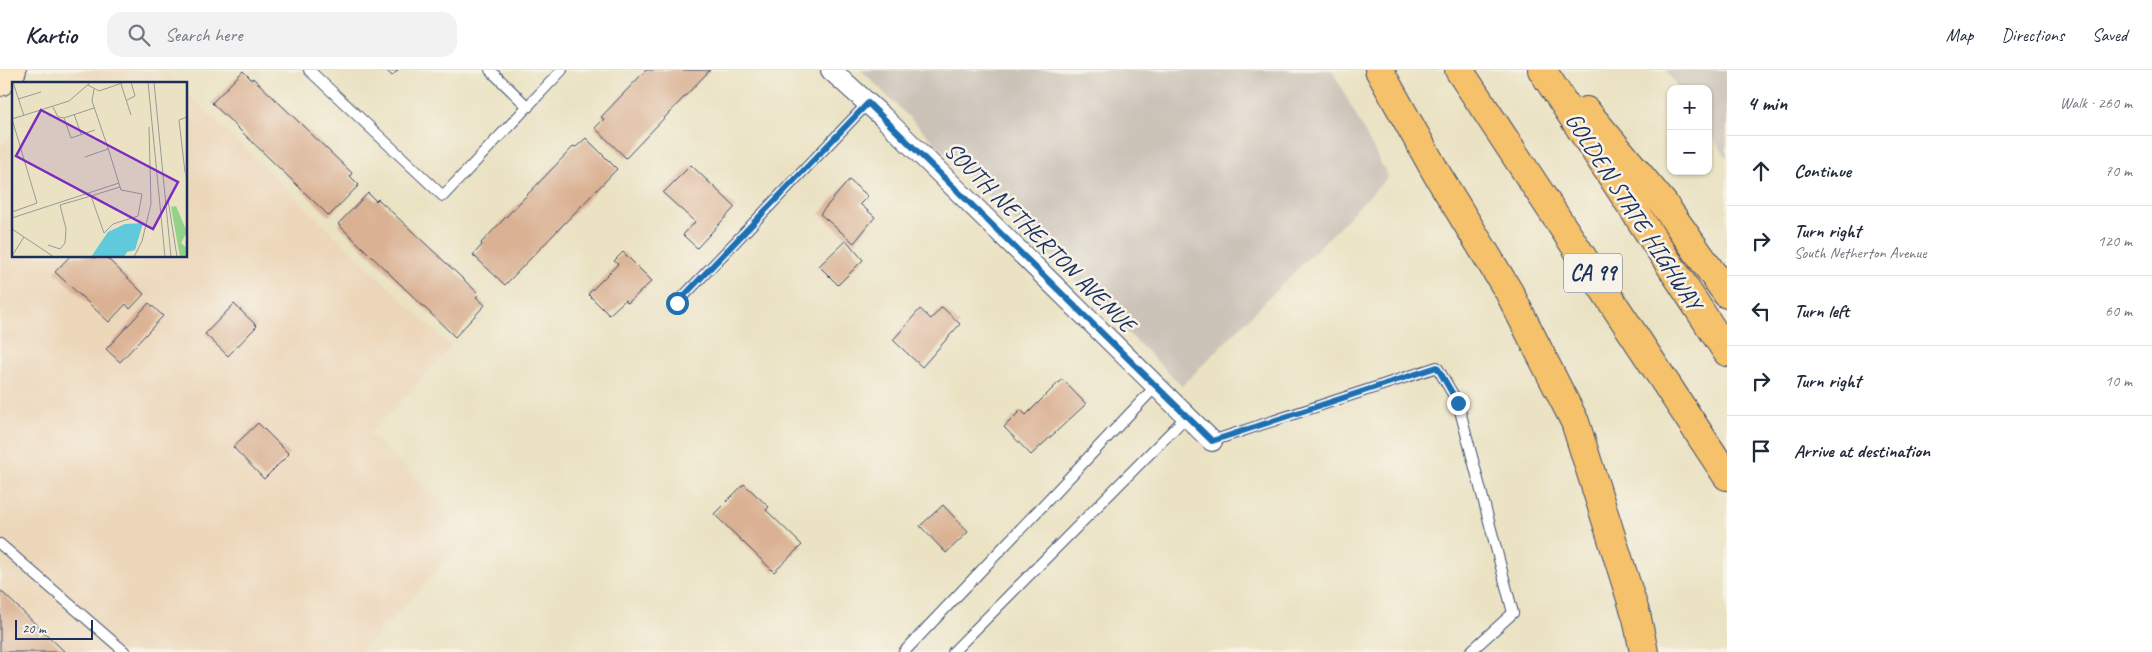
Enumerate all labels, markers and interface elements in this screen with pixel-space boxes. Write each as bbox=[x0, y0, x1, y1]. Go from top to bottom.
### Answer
search box bbox=[107, 12, 457, 57]
text: Kartio bbox=[25, 20, 77, 50]
icon: search bbox=[125, 21, 153, 49]
text: Search here bbox=[165, 23, 242, 47]
text: Map bbox=[1946, 24, 1973, 46]
text: Directions bbox=[2001, 24, 2064, 46]
text: Saved bbox=[2092, 24, 2127, 46]
inset map bbox=[12, 82, 188, 258]
map controls bbox=[1667, 85, 1712, 175]
button: + bbox=[1667, 85, 1712, 130]
text: 4 min bbox=[1747, 90, 1787, 116]
text: Walk · 260 m bbox=[2060, 93, 2132, 113]
street label: GOLDEN STATE HIGHWAY bbox=[1559, 106, 1711, 318]
button: − bbox=[1667, 130, 1712, 175]
street label: SOUTH NETHERTON AVENUE bbox=[938, 135, 1144, 341]
icon: ahead bbox=[1747, 157, 1775, 185]
text: Continue bbox=[1794, 159, 1851, 183]
text: 70 m bbox=[2105, 161, 2132, 181]
text: Turn right bbox=[1794, 219, 1861, 243]
icon: right bbox=[1747, 227, 1775, 255]
text: 120 m bbox=[2098, 231, 2132, 251]
text: South Netherton Avenue bbox=[1794, 243, 1926, 263]
road number: CA 99 bbox=[1564, 254, 1622, 292]
route start bbox=[666, 292, 689, 315]
icon: left bbox=[1747, 297, 1775, 325]
text: Turn left bbox=[1794, 299, 1849, 323]
text: 60 m bbox=[2105, 301, 2132, 321]
icon: right bbox=[1747, 367, 1775, 395]
text: Turn right bbox=[1794, 369, 1861, 393]
text: 10 m bbox=[2105, 371, 2132, 391]
route end bbox=[1447, 392, 1470, 415]
icon: arrive bbox=[1747, 437, 1775, 465]
text: Arrive at destination bbox=[1794, 439, 1930, 463]
scale bar bbox=[15, 617, 92, 640]
text: 20 m bbox=[22, 620, 46, 637]

